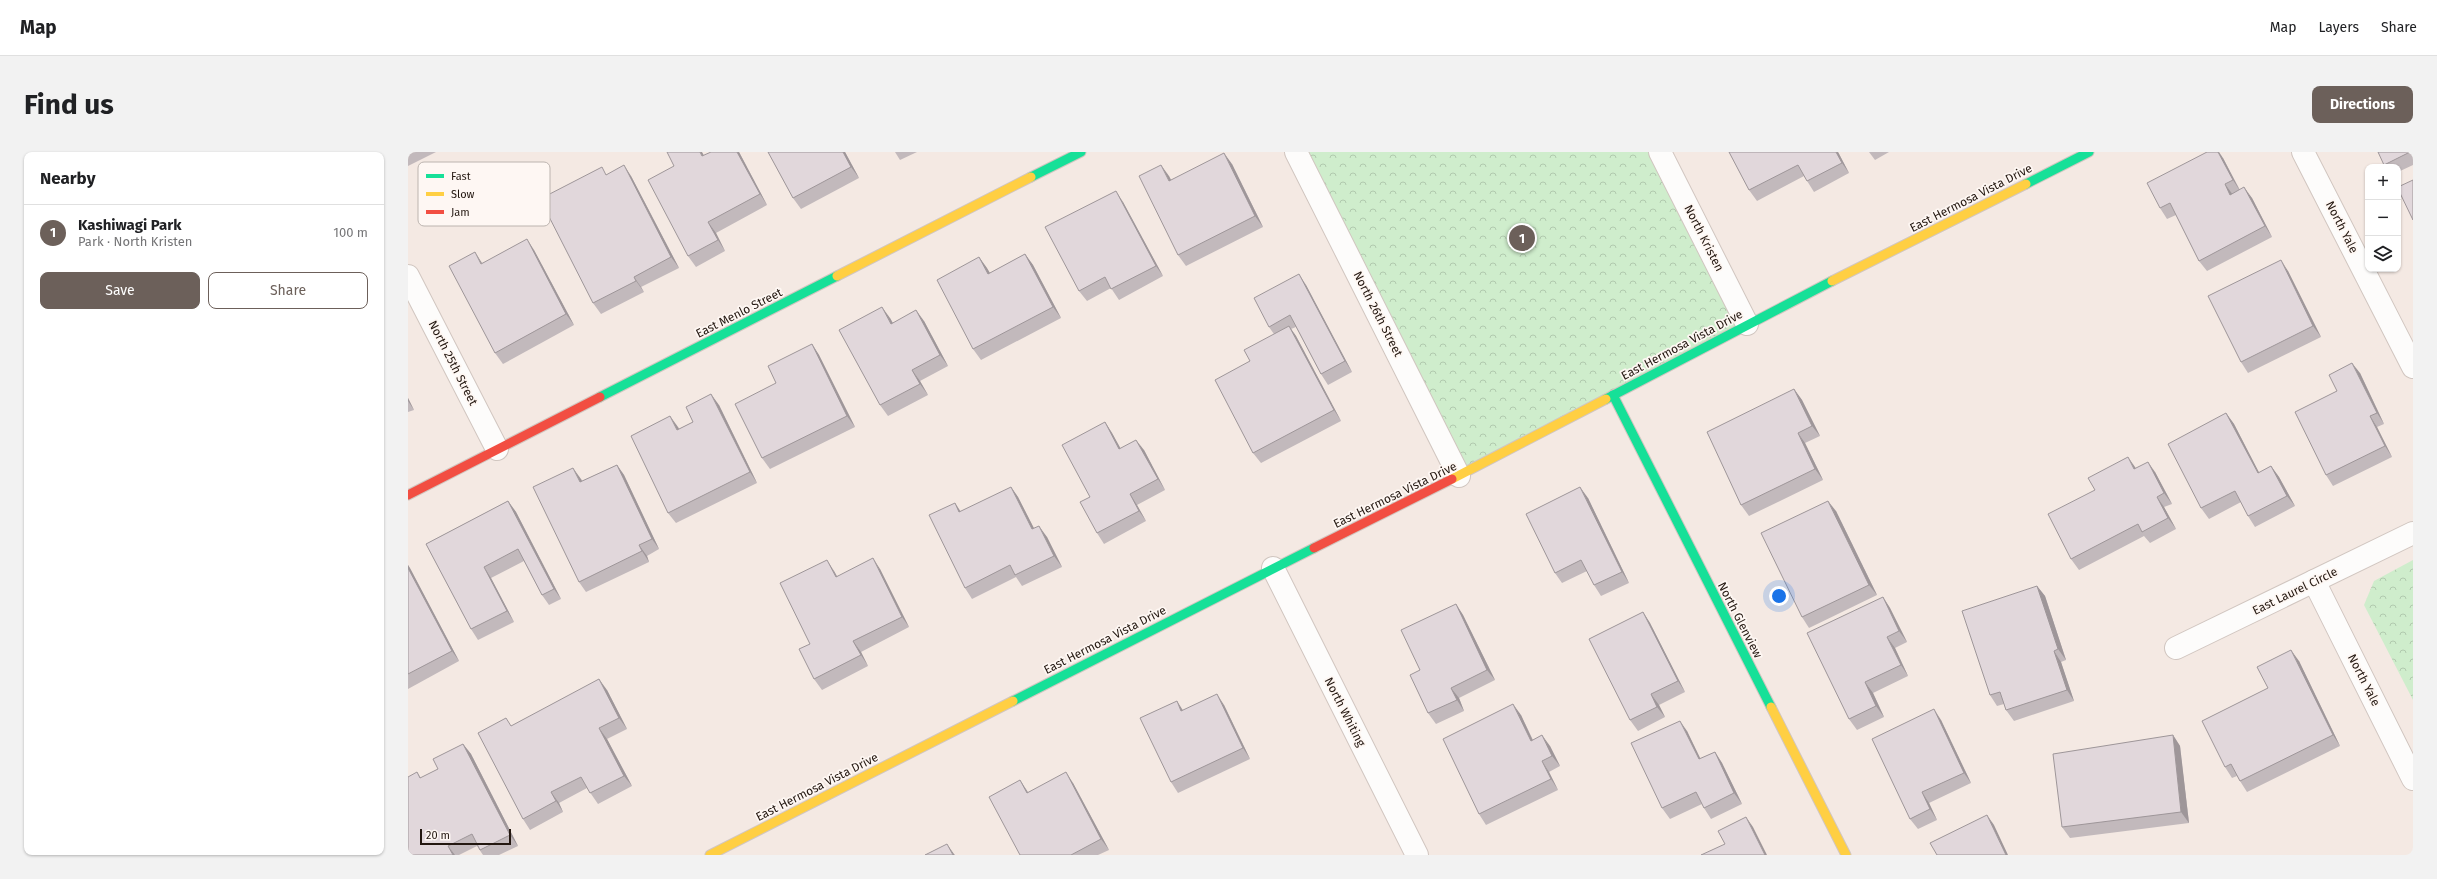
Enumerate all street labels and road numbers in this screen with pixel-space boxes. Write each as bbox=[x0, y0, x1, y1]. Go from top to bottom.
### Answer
street label: East Hermosa Vista Drive bbox=[1908, 161, 2034, 235]
street label: North Yale bbox=[2323, 199, 2361, 255]
street label: North Kristen bbox=[1681, 202, 1727, 274]
street label: North 26th Street bbox=[1350, 269, 1406, 360]
street label: East Menlo Street bbox=[694, 285, 785, 341]
street label: East Hermosa Vista Drive bbox=[1619, 307, 1745, 383]
street label: North 25th Street bbox=[426, 318, 481, 408]
street label: East Hermosa Vista Drive bbox=[1331, 459, 1459, 531]
street label: East Laurel Circle bbox=[2250, 564, 2340, 618]
street label: North Glenview bbox=[1715, 580, 1765, 661]
street label: East Hermosa Vista Drive bbox=[1042, 603, 1168, 677]
street label: North Yale bbox=[2345, 652, 2383, 708]
street label: North Whiting bbox=[1322, 675, 1369, 750]
street label: East Hermosa Vista Drive bbox=[754, 750, 880, 824]

